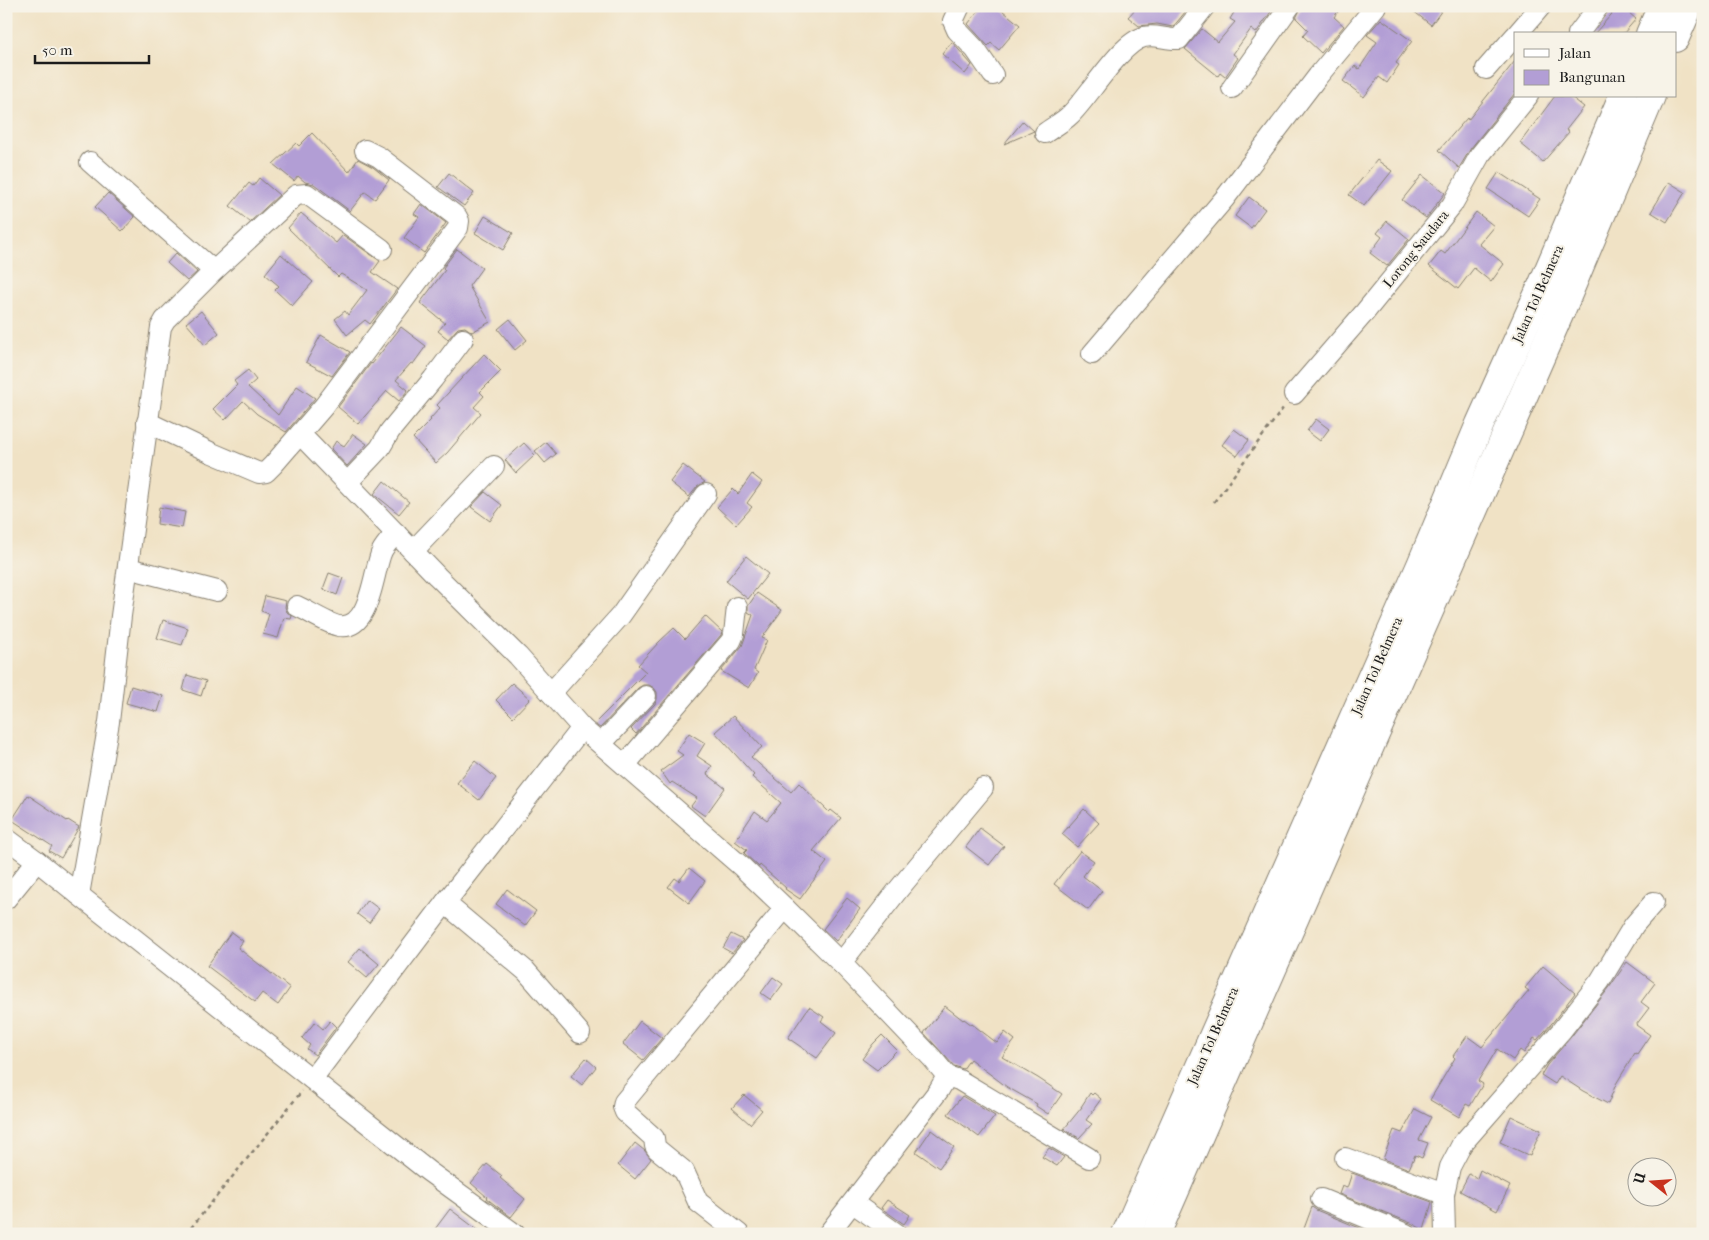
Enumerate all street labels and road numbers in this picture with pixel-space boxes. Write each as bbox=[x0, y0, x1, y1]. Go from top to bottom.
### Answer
street label: Lorong Saudara bbox=[1379, 206, 1453, 291]
street label: Jalan Tol Belmera bbox=[1508, 242, 1567, 347]
street label: Jalan Tol Belmera bbox=[1347, 614, 1406, 719]
street label: Jalan Tol Belmera bbox=[1183, 984, 1242, 1089]

